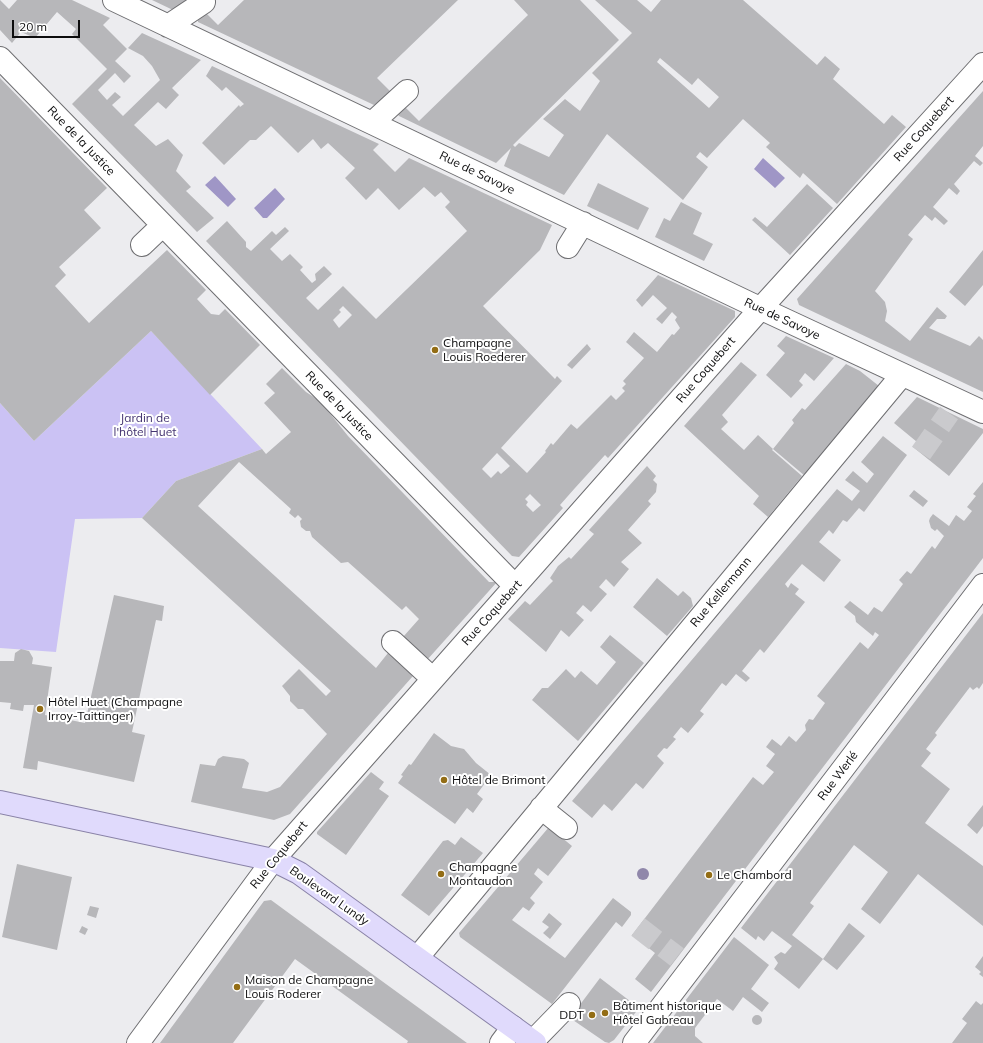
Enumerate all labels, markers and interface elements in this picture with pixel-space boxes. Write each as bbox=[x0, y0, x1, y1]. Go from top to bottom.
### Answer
scale bar bbox=[14, 12, 82, 38]
text: 20 m bbox=[19, 19, 47, 34]
street label: Rue Coquebert bbox=[891, 93, 957, 165]
street label: Rue de la Justice bbox=[44, 103, 118, 179]
street label: Rue de Savoye bbox=[437, 149, 517, 197]
street label: Rue de Savoye bbox=[742, 295, 822, 343]
street label: Rue Coquebert bbox=[673, 334, 739, 406]
place label: Champagne Louis Roederer bbox=[443, 336, 526, 364]
marker: Champagne Louis Roederer bbox=[430, 345, 440, 355]
street label: Rue de la Justice bbox=[302, 368, 376, 444]
park label: Jardin de l'hôtel Huet bbox=[114, 411, 176, 439]
street label: Rue Kellermann bbox=[687, 554, 755, 630]
street label: Rue Coquebert bbox=[459, 577, 525, 649]
place label: Hôtel Huet (Champagne Irroy-Taittinger) bbox=[48, 695, 182, 723]
marker: Hôtel Huet (Champagne Irroy-Taittinger) bbox=[35, 704, 45, 714]
street label: Rue Werlé bbox=[815, 749, 861, 803]
place label: Hôtel de Brimont bbox=[452, 773, 545, 787]
marker: Hôtel de Brimont bbox=[439, 775, 449, 785]
street label: Rue Coquebert bbox=[247, 818, 311, 892]
place label: Champagne Montaudon bbox=[449, 860, 517, 888]
street label: Boulevard Lundy bbox=[287, 863, 371, 929]
place label: Le Chambord bbox=[717, 868, 792, 882]
marker: Champagne Montaudon bbox=[436, 869, 446, 879]
marker: Le Chambord bbox=[704, 870, 714, 880]
place label: Maison de Champagne Louis Roderer bbox=[245, 973, 373, 1001]
marker: Maison de Champagne Louis Roderer bbox=[232, 982, 242, 992]
place label: Bâtiment historique Hôtel Gabreau bbox=[613, 999, 721, 1027]
place label: DDT bbox=[559, 1008, 584, 1022]
marker: Bâtiment historique Hôtel Gabreau bbox=[600, 1008, 610, 1018]
marker: DDT bbox=[587, 1010, 597, 1020]

